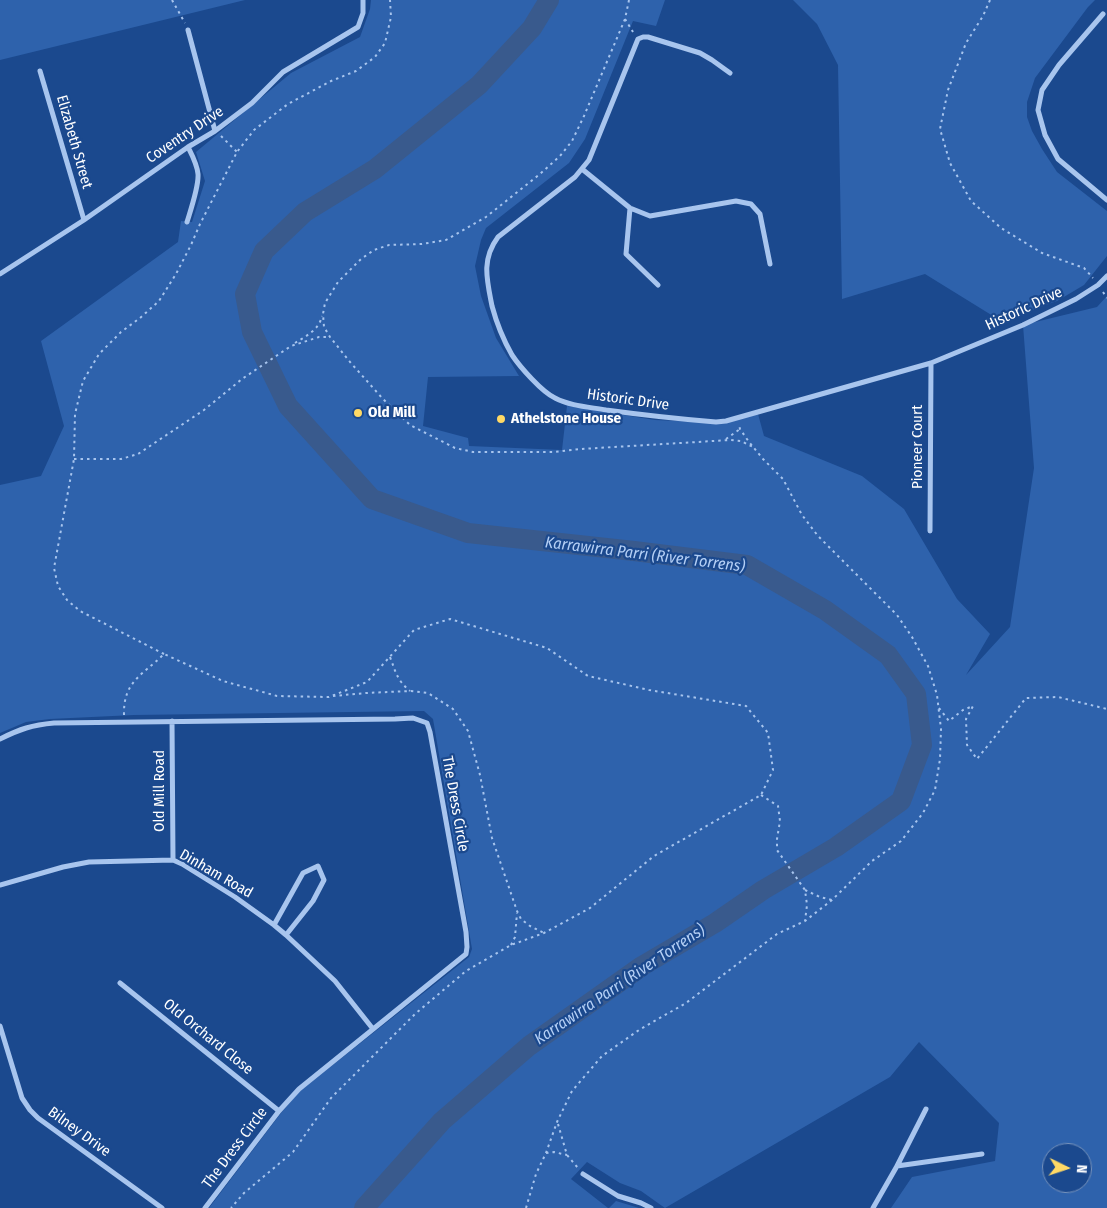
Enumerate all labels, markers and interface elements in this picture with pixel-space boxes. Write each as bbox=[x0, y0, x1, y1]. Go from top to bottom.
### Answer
street label: Elizabeth Street bbox=[52, 93, 96, 191]
street label: Coventry Drive bbox=[143, 103, 227, 167]
street label: Historic Drive bbox=[983, 283, 1065, 335]
street label: Historic Drive bbox=[586, 385, 670, 415]
place label: Old Mill bbox=[368, 404, 416, 422]
street label: Pioneer Court bbox=[909, 405, 927, 489]
marker: Old Mill bbox=[352, 407, 364, 419]
place label: Athelstone House bbox=[511, 410, 621, 428]
marker: Athelstone House bbox=[495, 413, 507, 425]
water label: Karrawirra Parri (River Torrens) bbox=[544, 533, 746, 577]
street label: Old Mill Road bbox=[151, 750, 169, 832]
street label: The Dress Circle bbox=[438, 755, 472, 853]
street label: Dinham Road bbox=[176, 846, 256, 902]
water label: Karrawirra Parri (River Torrens) bbox=[531, 921, 709, 1049]
street label: Old Orchard Close bbox=[160, 995, 256, 1079]
street label: Bilney Drive bbox=[44, 1103, 114, 1161]
street label: The Dress Circle bbox=[199, 1104, 271, 1192]
north arrow bbox=[1042, 1143, 1092, 1193]
text: N bbox=[1073, 1164, 1090, 1174]

